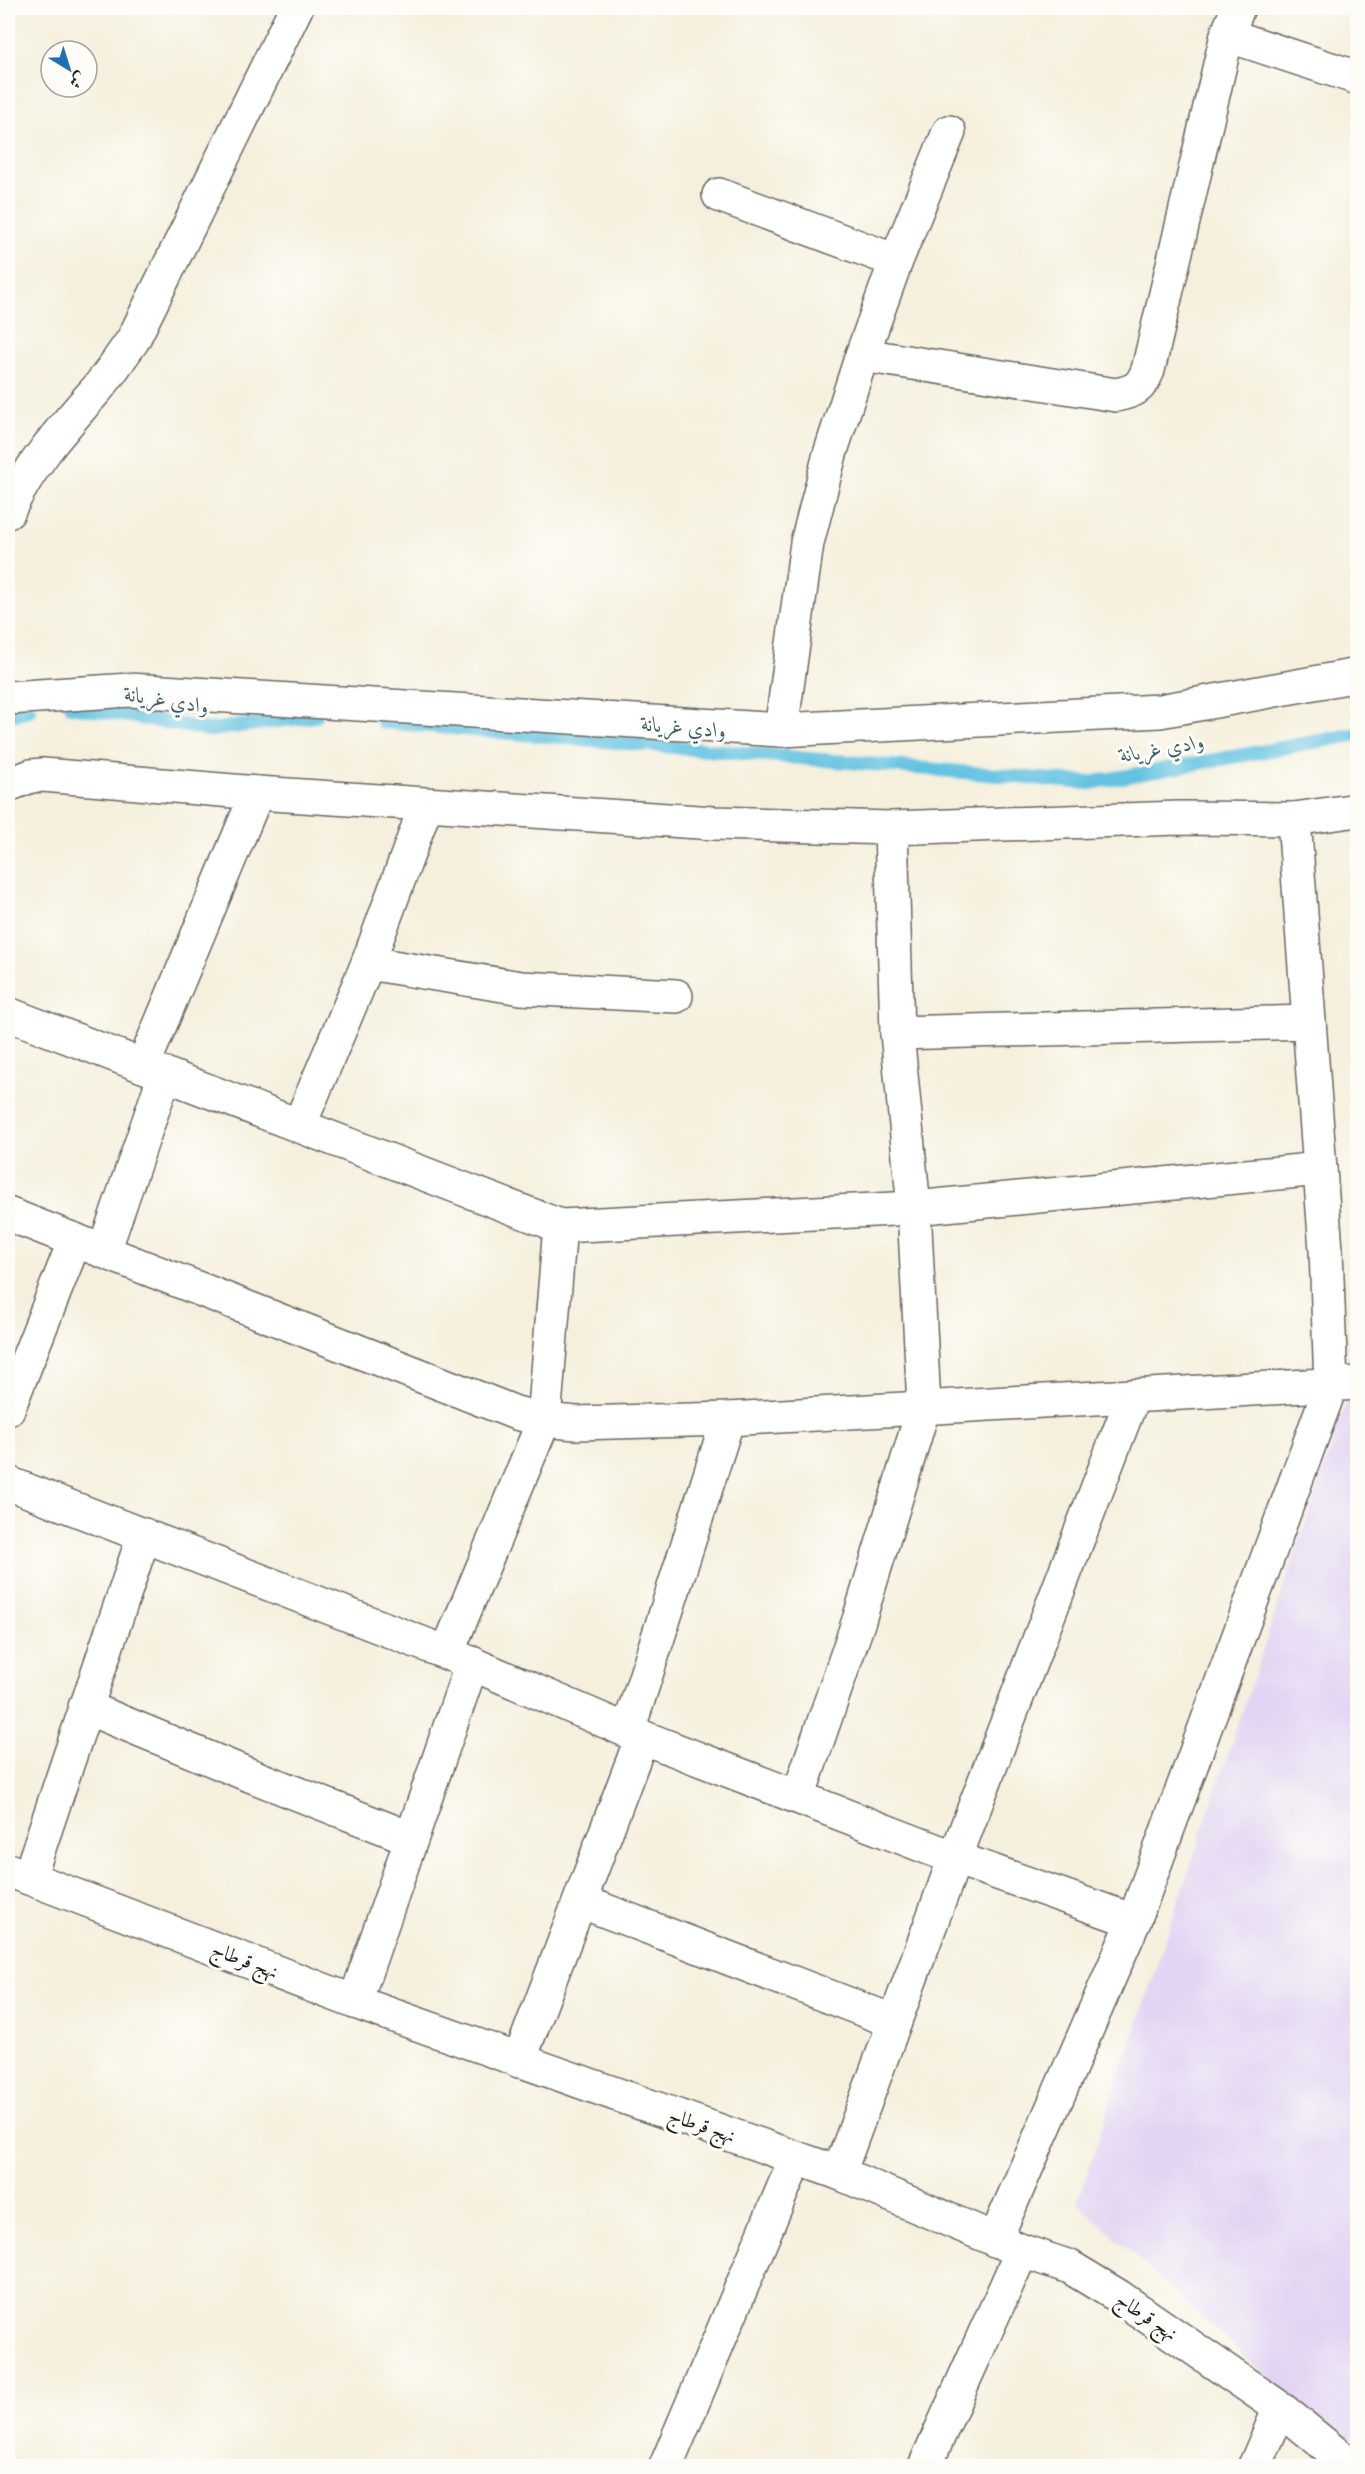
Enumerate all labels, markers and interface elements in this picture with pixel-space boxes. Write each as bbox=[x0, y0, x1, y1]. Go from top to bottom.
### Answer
north arrow bbox=[39, 39, 99, 99]
text: ش bbox=[65, 67, 90, 93]
water label: وادي غريانة bbox=[120, 681, 211, 722]
water label: وادي غريانة bbox=[638, 711, 728, 747]
water label: وادي غريانة bbox=[1116, 729, 1207, 772]
street label: نهج قرطاج bbox=[206, 1937, 281, 1989]
street label: نهج قرطاج bbox=[663, 2103, 738, 2153]
street label: نهج قرطاج bbox=[1108, 2287, 1182, 2350]

